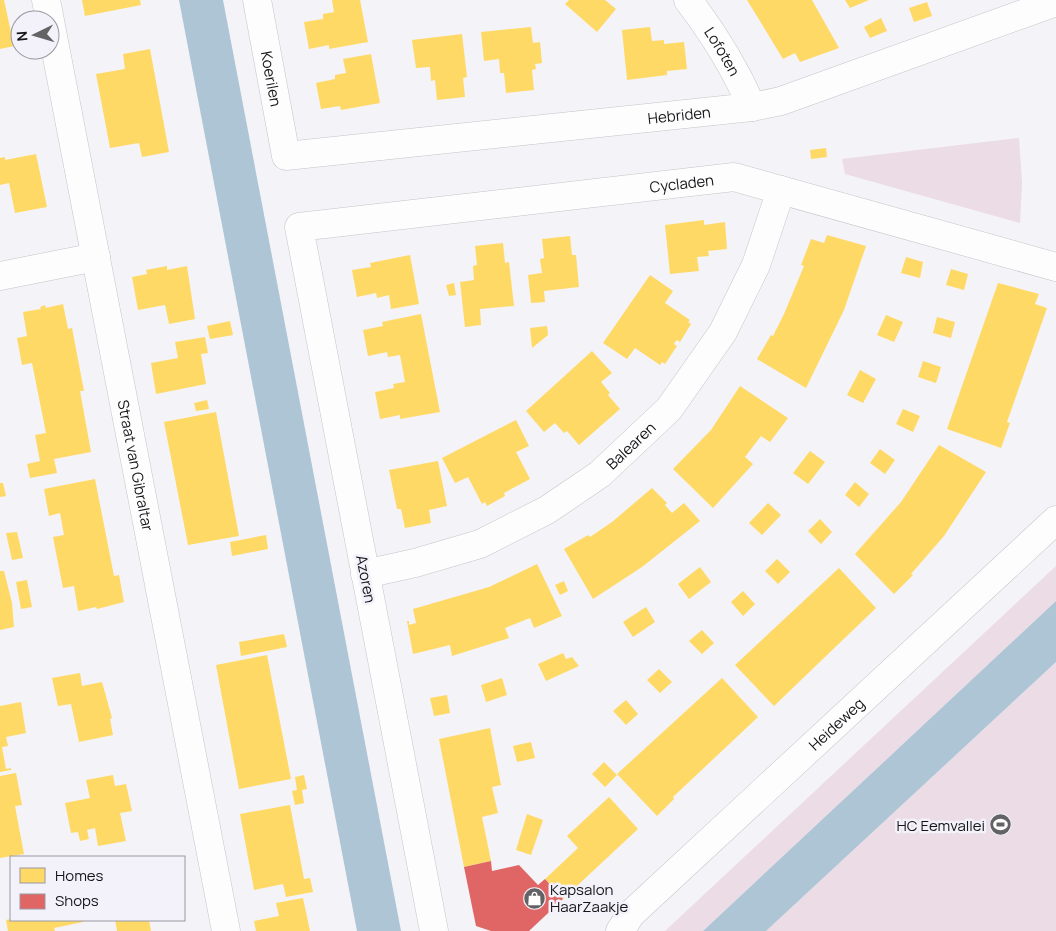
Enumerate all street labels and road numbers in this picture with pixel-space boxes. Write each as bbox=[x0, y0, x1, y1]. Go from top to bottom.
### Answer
street label: Lofoten bbox=[700, 23, 746, 79]
street label: Koerilen bbox=[256, 49, 287, 108]
street label: Hebriden bbox=[647, 101, 712, 128]
street label: Cycladen bbox=[648, 169, 715, 197]
street label: Straat van Gibraltar bbox=[113, 398, 159, 533]
street label: Balearen bbox=[601, 417, 660, 474]
street label: Azoren bbox=[351, 553, 381, 605]
street label: Heideweg bbox=[804, 693, 869, 755]

